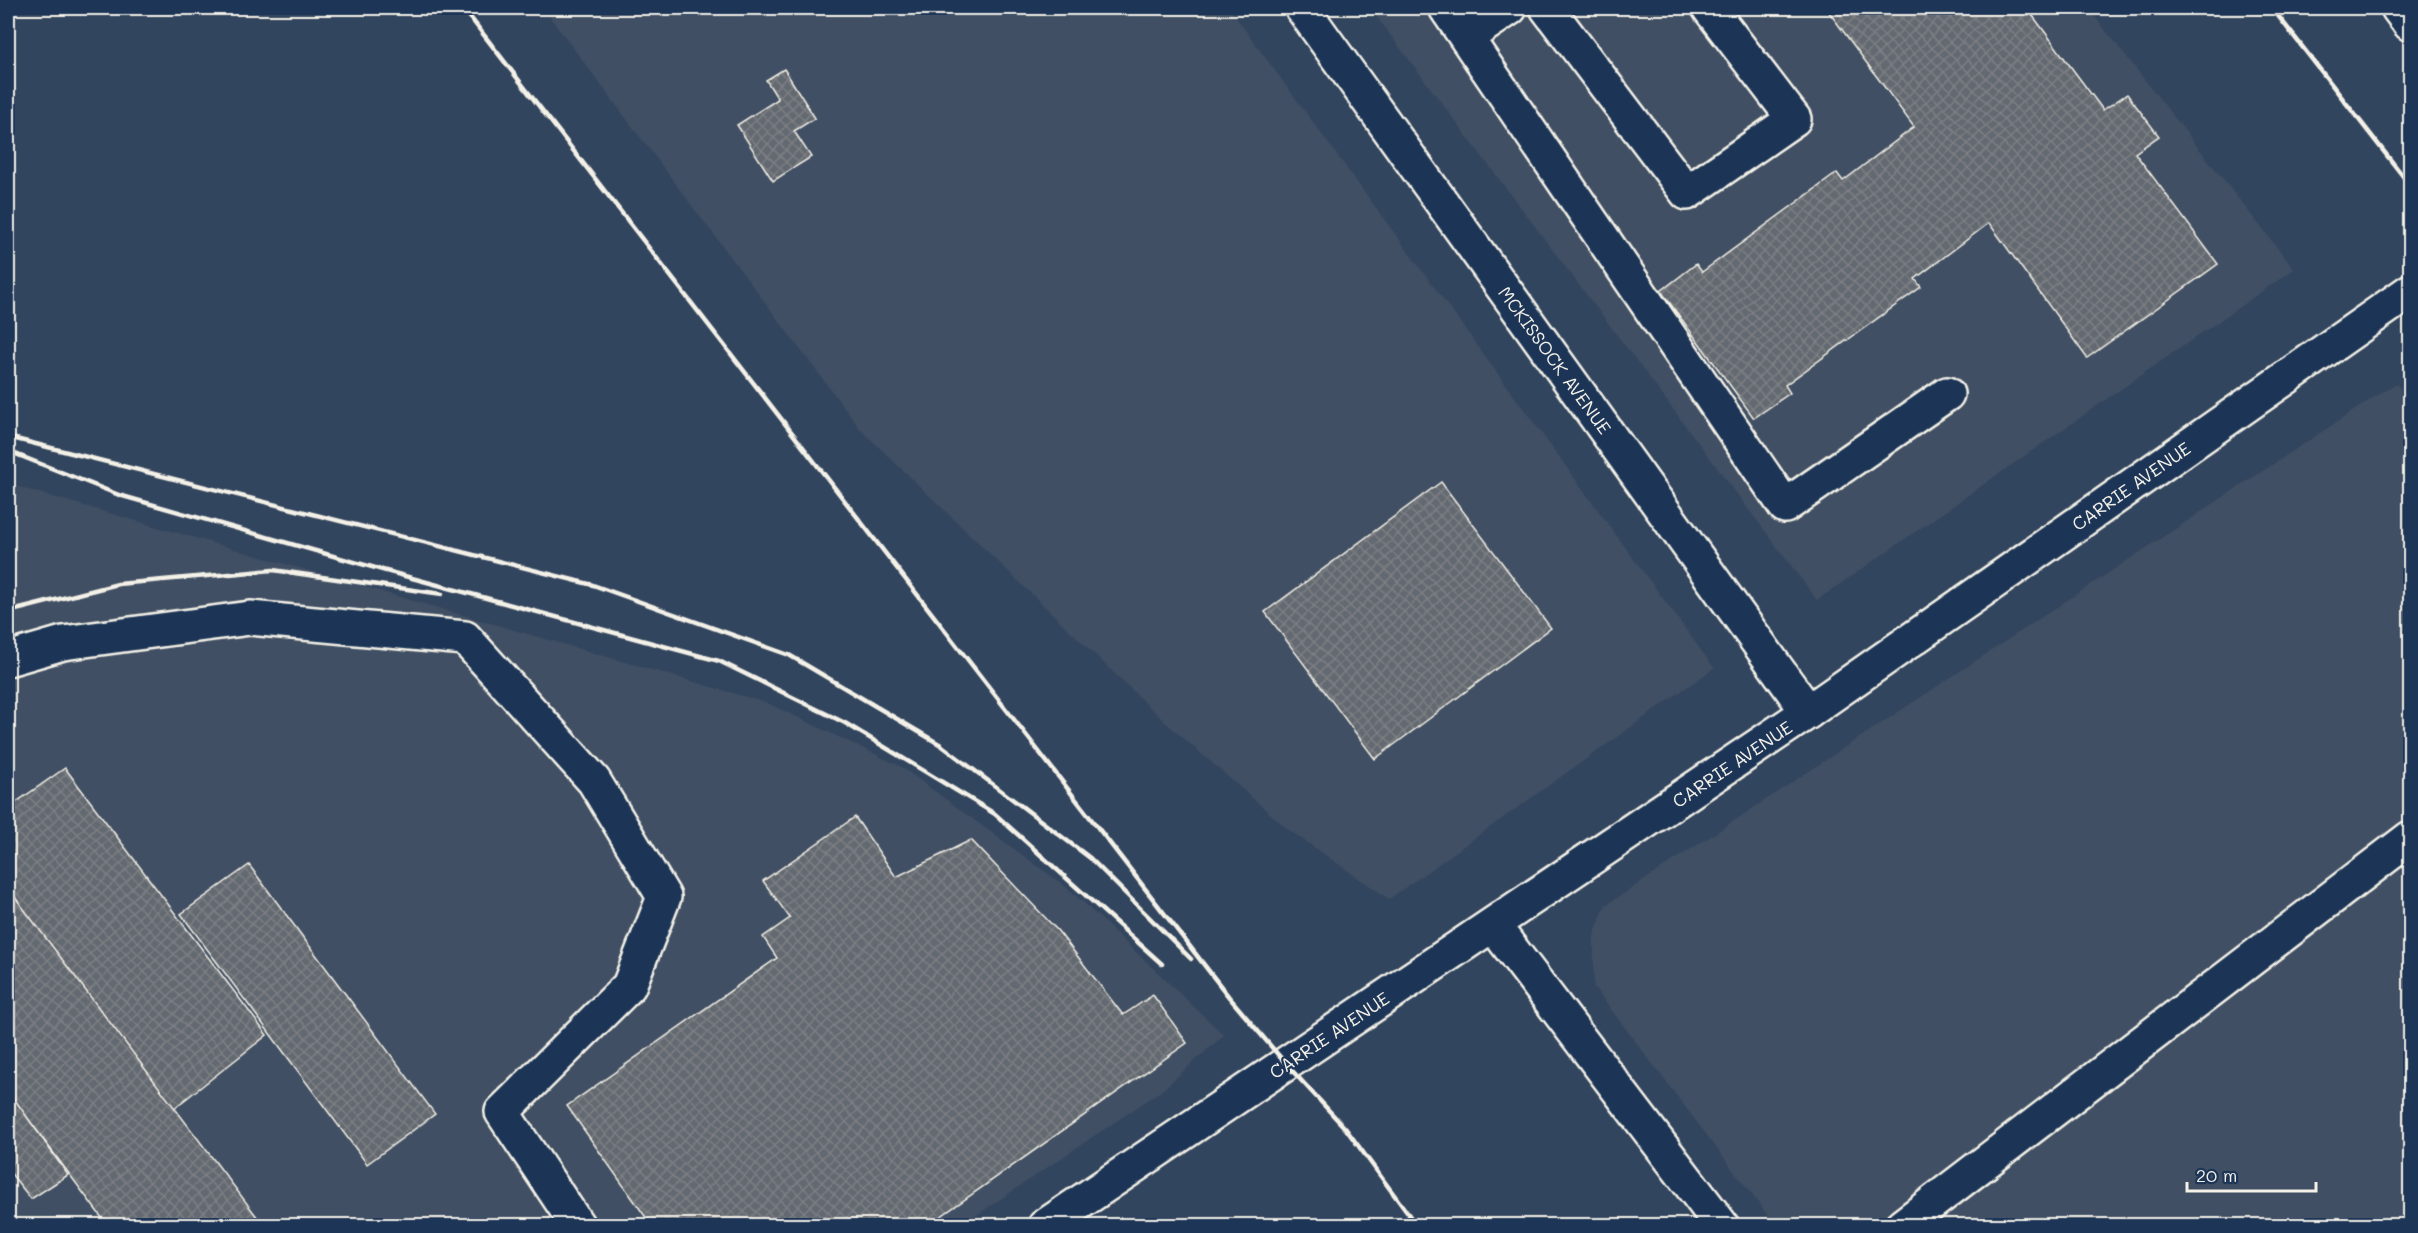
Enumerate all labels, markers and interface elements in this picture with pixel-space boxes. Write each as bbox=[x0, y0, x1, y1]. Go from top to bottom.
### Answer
street label: MCKISSOCK AVENUE bbox=[1493, 281, 1617, 439]
street label: CARRIE AVENUE bbox=[2067, 436, 2195, 536]
street label: CARRIE AVENUE bbox=[1667, 715, 1797, 813]
street label: CARRIE AVENUE bbox=[1264, 986, 1394, 1084]
scale bar bbox=[2187, 1155, 2316, 1193]
text: 20 m bbox=[2196, 1163, 2237, 1187]

